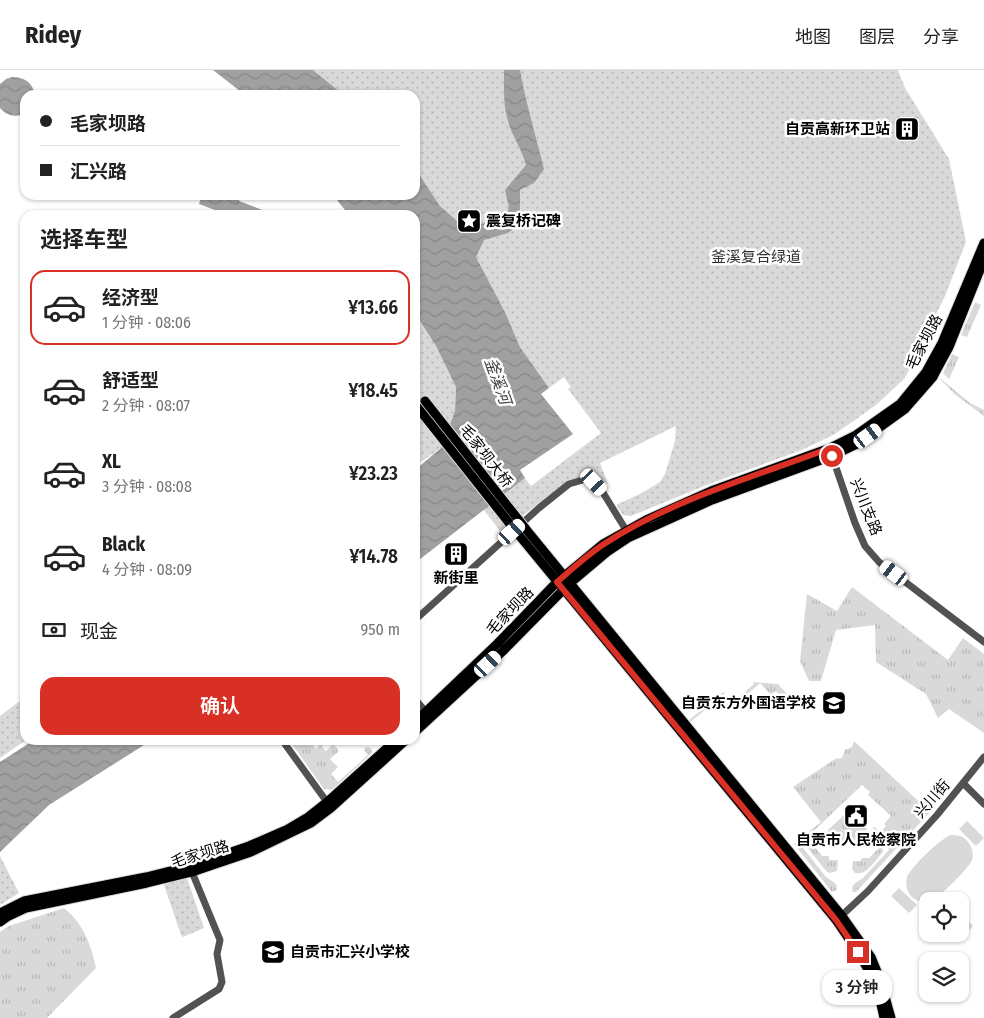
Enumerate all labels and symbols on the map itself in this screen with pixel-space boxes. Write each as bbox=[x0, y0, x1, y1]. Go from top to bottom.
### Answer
building icon: 自贡高新环卫站 bbox=[894, 116, 920, 142]
place label: 自贡高新环卫站 bbox=[785, 120, 890, 138]
place icon: 震复桥记碑 bbox=[456, 208, 482, 234]
place label: 震复桥记碑 bbox=[486, 212, 561, 230]
park label: 釜溪复合绿道 bbox=[711, 248, 801, 266]
street label: 毛家坝路 bbox=[902, 311, 946, 373]
water label: 釜溪河 bbox=[481, 355, 516, 410]
street label: 毛家坝大桥 bbox=[456, 421, 516, 491]
car bbox=[851, 421, 884, 451]
route start bbox=[821, 445, 843, 467]
car bbox=[578, 466, 609, 498]
street label: 兴川支路 bbox=[846, 476, 886, 538]
car bbox=[495, 516, 528, 548]
building icon: 新街里 bbox=[443, 541, 469, 567]
car bbox=[877, 558, 910, 588]
place label: 新街里 bbox=[433, 569, 479, 587]
street label: 毛家坝路 bbox=[483, 583, 537, 639]
car bbox=[471, 648, 504, 680]
school or university icon: 自贡东方外国语学校 bbox=[821, 690, 847, 716]
place label: 自贡东方外国语学校 bbox=[681, 694, 816, 712]
street label: 兴川街 bbox=[910, 776, 954, 822]
public building icon: 自贡市人民检察院 bbox=[843, 803, 869, 829]
place label: 自贡市人民检察院 bbox=[796, 831, 916, 849]
street label: 毛家坝路 bbox=[169, 837, 231, 871]
school or university icon: 自贡市汇兴小学校 bbox=[260, 939, 286, 965]
route end bbox=[847, 941, 869, 963]
place label: 自贡市汇兴小学校 bbox=[290, 943, 410, 961]
callout: 3 分钟 bbox=[823, 970, 893, 1004]

